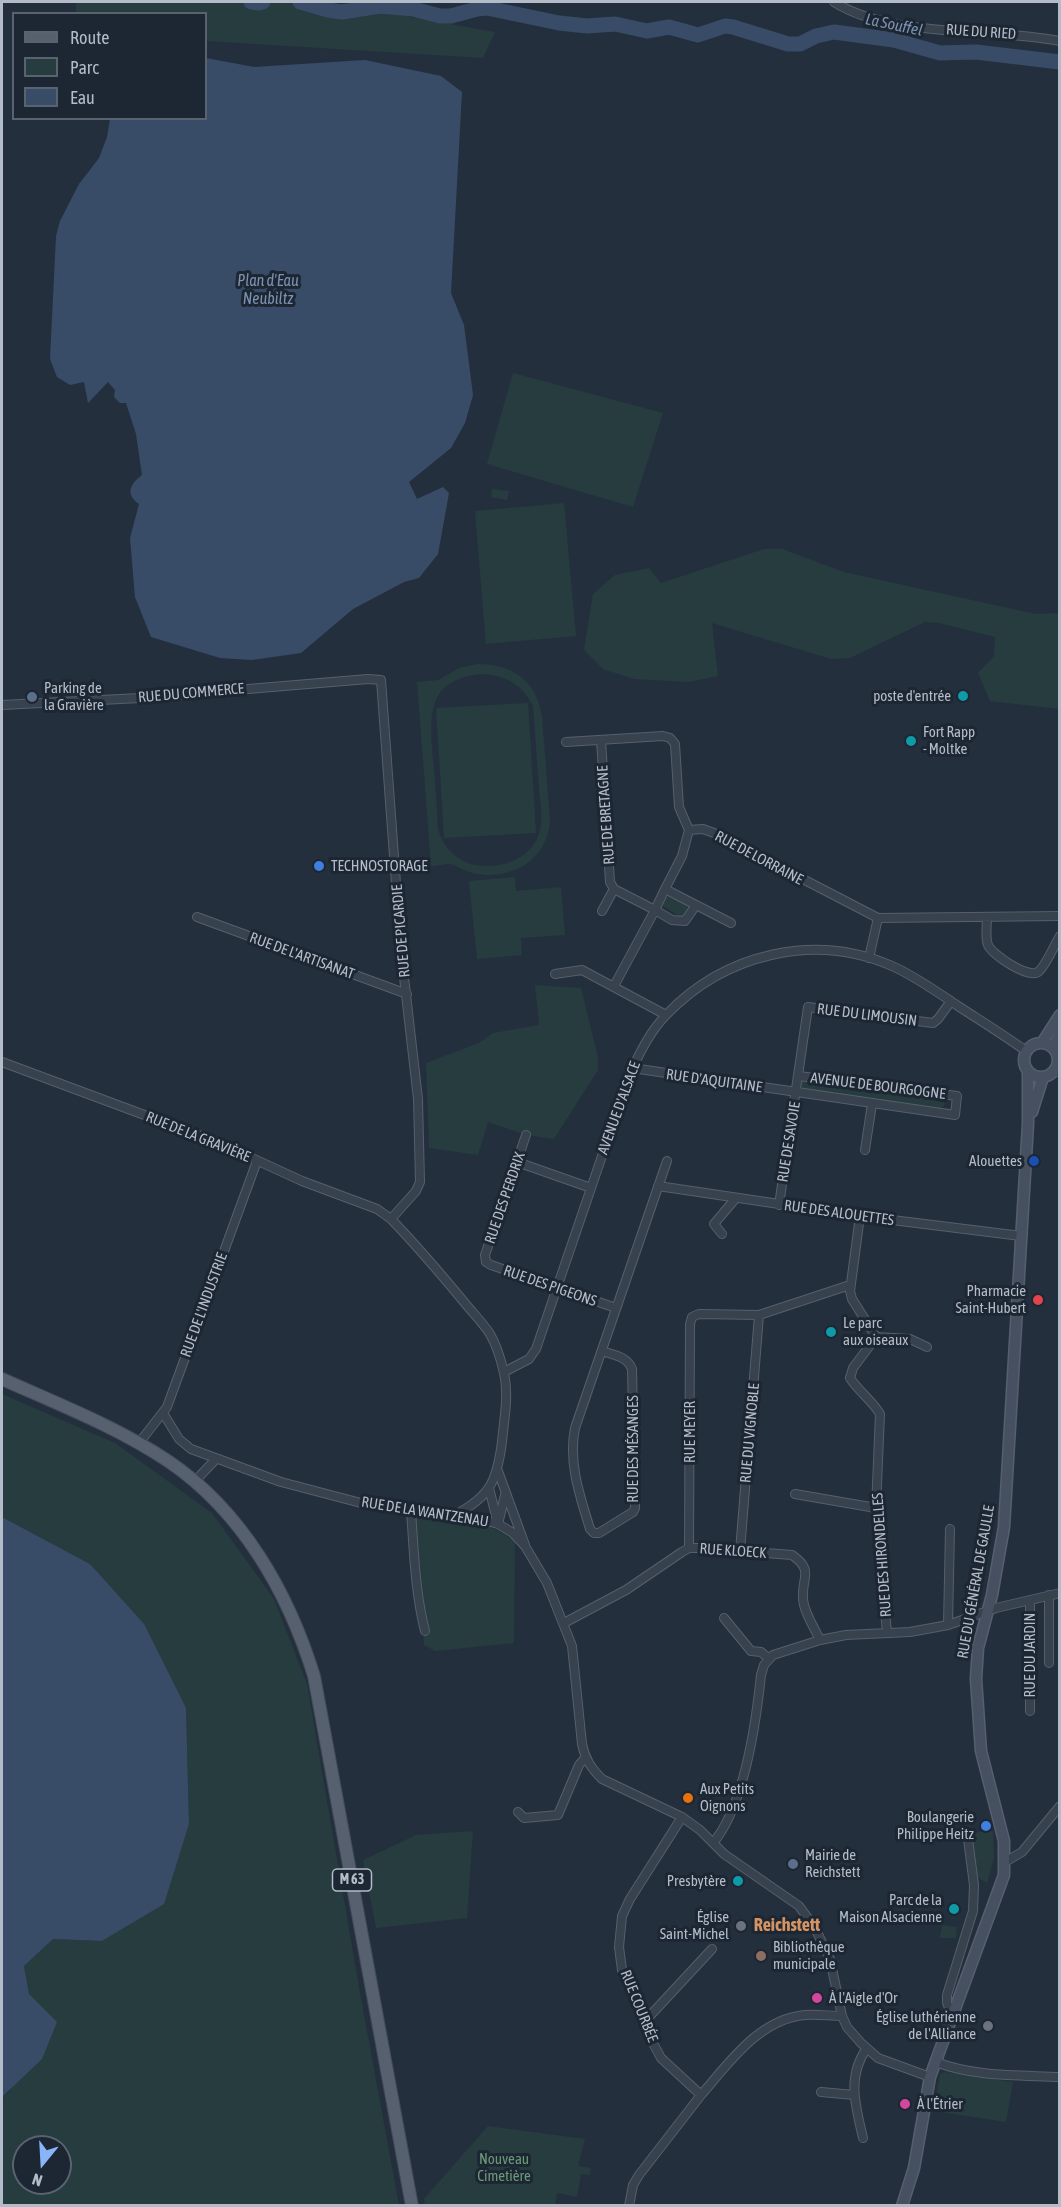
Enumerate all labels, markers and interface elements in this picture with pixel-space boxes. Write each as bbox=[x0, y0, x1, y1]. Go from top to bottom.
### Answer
water label: La Souffel bbox=[864, 10, 924, 40]
legend bbox=[12, 12, 207, 120]
street label: RUE DU RIED bbox=[945, 21, 1017, 43]
text: Route bbox=[70, 27, 109, 48]
text: Parc bbox=[70, 57, 99, 78]
text: Eau bbox=[70, 87, 95, 108]
water label: Plan d'Eau Neubiltz bbox=[237, 271, 299, 309]
place label: Parking de la Gravière bbox=[44, 679, 104, 714]
street label: RUE DU COMMERCE bbox=[137, 679, 245, 707]
place label: poste d'entrée bbox=[873, 687, 951, 705]
marker: poste d'entrée bbox=[956, 689, 970, 703]
marker: Parking de la Gravière bbox=[25, 690, 39, 704]
place label: Fort Rapp - Moltke bbox=[923, 723, 975, 758]
marker: Fort Rapp - Moltke bbox=[904, 734, 918, 748]
street label: RUE DE BRETAGNE bbox=[594, 765, 618, 865]
street label: RUE DE LORRAINE bbox=[712, 827, 806, 889]
place label: TECHNOSTORAGE bbox=[331, 857, 428, 875]
marker: TECHNOSTORAGE bbox=[312, 859, 326, 873]
street label: RUE DE PICARDIE bbox=[388, 884, 414, 978]
street label: RUE DE L'ARTISANAT bbox=[247, 929, 357, 983]
street label: RUE DU LIMOUSIN bbox=[816, 1000, 918, 1030]
street label: AVENUE D'ALSACE bbox=[594, 1059, 644, 1157]
street label: RUE D'AQUITAINE bbox=[665, 1065, 763, 1097]
street label: AVENUE DE BOURGOGNE bbox=[810, 1069, 946, 1103]
street label: RUE DE SAVOIE bbox=[774, 1101, 804, 1183]
street label: RUE DE LA GRAVIÈRE bbox=[143, 1108, 253, 1166]
street label: RUE DES PERDRIX bbox=[481, 1150, 529, 1246]
place label: Alouettes bbox=[969, 1152, 1022, 1170]
marker: Alouettes bbox=[1027, 1154, 1041, 1168]
street label: RUE DES ALOUETTES bbox=[783, 1196, 895, 1230]
street label: RUE DE L'INDUSTRIE bbox=[177, 1250, 231, 1360]
street label: RUE DES PIGEONS bbox=[501, 1262, 599, 1310]
place label: Pharmacie Saint-Hubert bbox=[955, 1282, 1026, 1317]
marker: Pharmacie Saint-Hubert bbox=[1031, 1293, 1045, 1307]
place label: Le parc aux oiseaux bbox=[843, 1314, 908, 1349]
marker: Le parc aux oiseaux bbox=[824, 1325, 838, 1339]
street label: RUE DU VIGNOBLE bbox=[737, 1382, 763, 1484]
street label: RUE DES MÉSANGES bbox=[624, 1395, 642, 1503]
street label: RUE MEYER bbox=[681, 1401, 699, 1463]
street label: RUE DES HIRONDELLES bbox=[869, 1492, 895, 1618]
street label: RUE DE LA WANTZENAU bbox=[360, 1493, 490, 1531]
street label: RUE DU GÉNÉRAL DE GAULLE bbox=[954, 1504, 998, 1660]
street label: RUE KLOECK bbox=[699, 1540, 767, 1562]
street label: RUE DU JARDIN bbox=[1021, 1613, 1039, 1697]
place label: Aux Petits Oignons bbox=[700, 1780, 754, 1815]
marker: Aux Petits Oignons bbox=[681, 1791, 695, 1805]
place label: Boulangerie Philippe Heitz bbox=[897, 1808, 974, 1843]
marker: Boulangerie Philippe Heitz bbox=[979, 1819, 993, 1833]
place label: Mairie de Reichstett bbox=[805, 1846, 860, 1881]
marker: Mairie de Reichstett bbox=[786, 1857, 800, 1871]
road number: M 63 bbox=[332, 1869, 372, 1891]
place label: Presbytère bbox=[667, 1872, 726, 1890]
marker: Presbytère bbox=[731, 1874, 745, 1888]
place label: Parc de la Maison Alsacienne bbox=[839, 1891, 942, 1926]
marker: Parc de la Maison Alsacienne bbox=[947, 1902, 961, 1916]
place label: Église Saint-Michel bbox=[660, 1908, 729, 1943]
district label: Reichstett bbox=[754, 1914, 820, 1936]
marker: Église Saint-Michel bbox=[734, 1919, 748, 1933]
place label: Bibliothèque municipale bbox=[773, 1938, 845, 1973]
marker: Bibliothèque municipale bbox=[754, 1949, 768, 1963]
street label: RUE COURBÉE bbox=[616, 1967, 662, 2045]
place label: À l'Aigle d'Or bbox=[829, 1989, 898, 2007]
marker: À l'Aigle d'Or bbox=[810, 1991, 824, 2005]
place label: Église luthérienne de l'Alliance bbox=[876, 2008, 976, 2043]
marker: Église luthérienne de l'Alliance bbox=[981, 2019, 995, 2033]
place label: À l'Étrier bbox=[917, 2095, 963, 2113]
marker: À l'Étrier bbox=[898, 2097, 912, 2111]
north arrow bbox=[12, 2135, 72, 2195]
park label: Nouveau Cimetière bbox=[477, 2150, 531, 2185]
text: N bbox=[30, 2170, 44, 2190]

